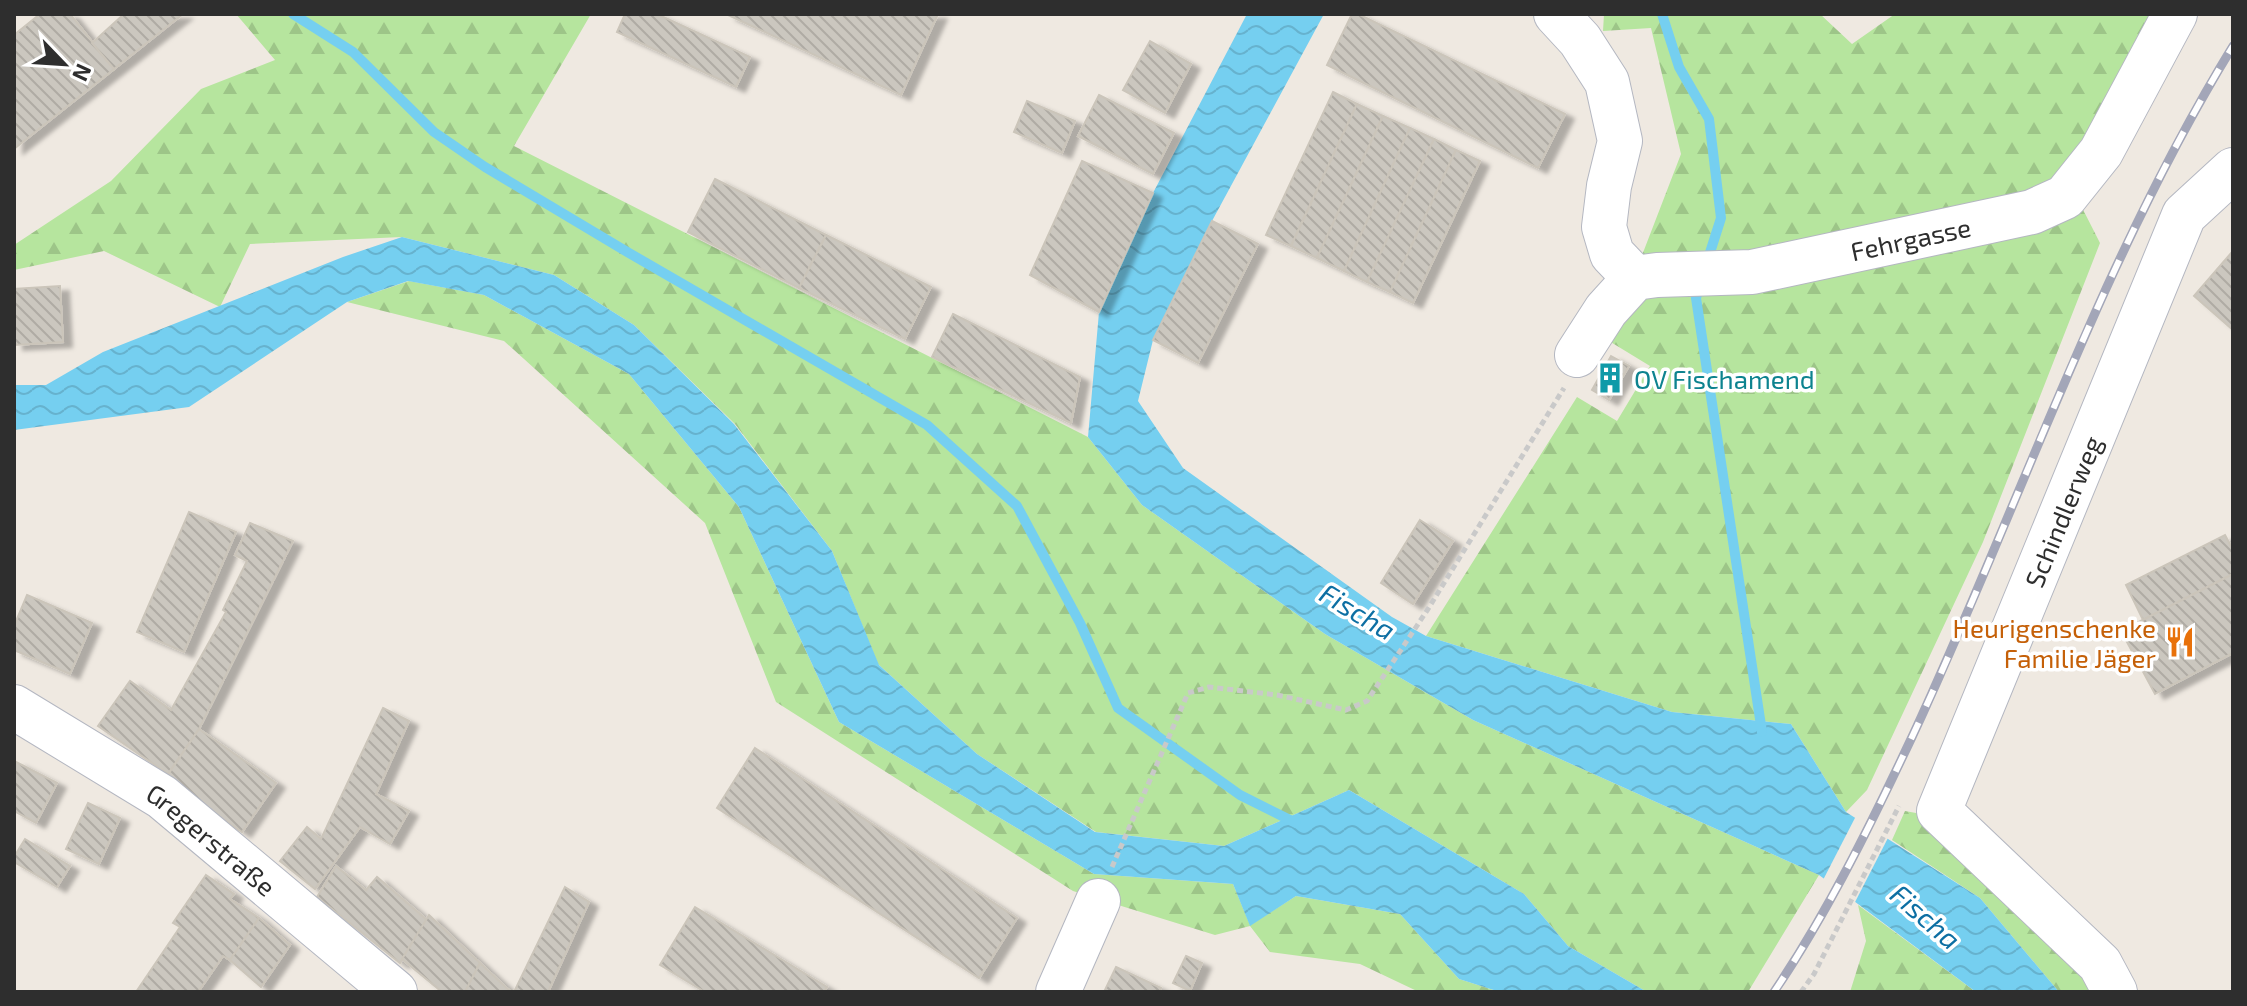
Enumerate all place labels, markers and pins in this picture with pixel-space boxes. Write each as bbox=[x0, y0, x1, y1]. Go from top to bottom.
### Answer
building icon: OV Fischamend bbox=[1593, 361, 1627, 395]
place label: OV Fischamend bbox=[1634, 363, 1815, 394]
place label: Heurigenschenke Familie Jäger bbox=[1953, 612, 2156, 673]
restaurant icon: Heurigenschenke Familie Jäger bbox=[2163, 625, 2197, 659]

